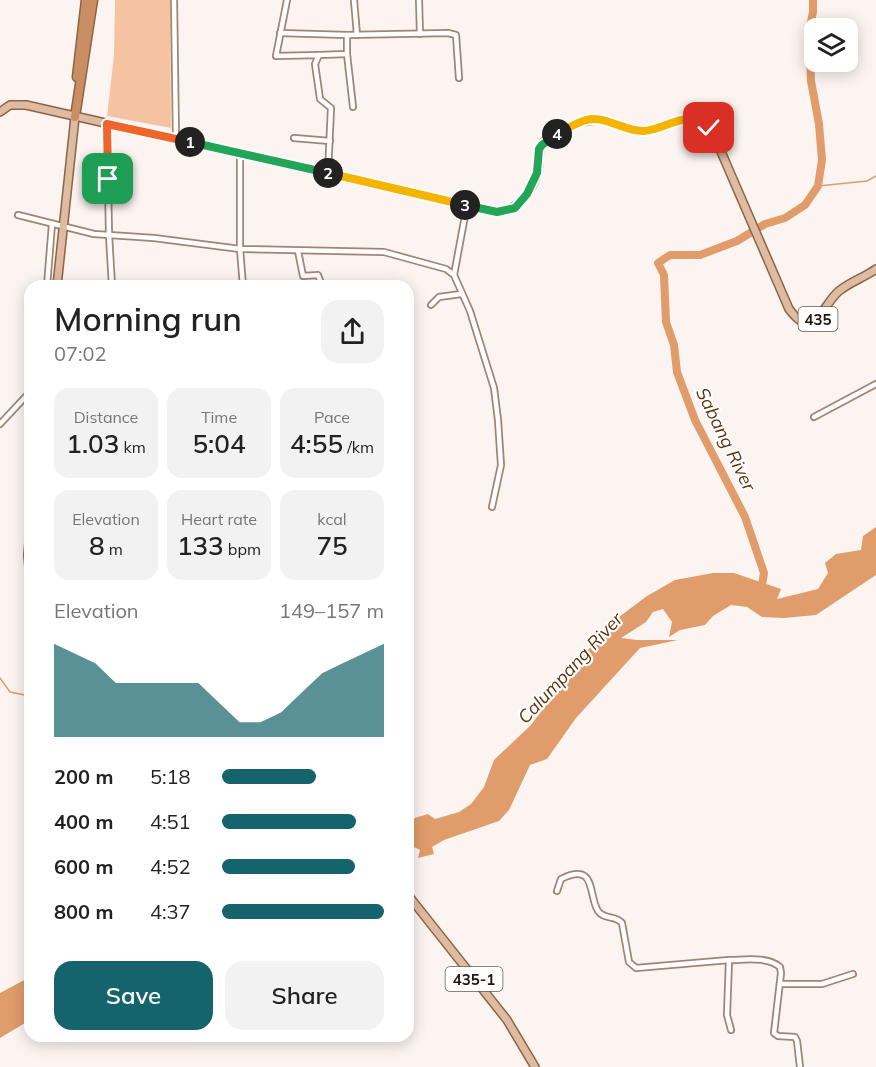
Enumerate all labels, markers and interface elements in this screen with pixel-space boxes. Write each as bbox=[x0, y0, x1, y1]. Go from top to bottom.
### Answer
map controls bbox=[804, 18, 858, 72]
button: layers bbox=[804, 18, 858, 72]
pin bbox=[683, 102, 734, 153]
icon: check bbox=[692, 111, 725, 144]
pin: 4 bbox=[542, 119, 572, 149]
text: 4 bbox=[552, 124, 562, 144]
pin: 1 bbox=[175, 127, 205, 157]
text: 1 bbox=[185, 132, 195, 152]
pin bbox=[82, 153, 133, 204]
pin: 2 bbox=[313, 158, 343, 188]
icon: arrive bbox=[91, 162, 124, 195]
text: 2 bbox=[323, 163, 333, 183]
pin: 3 bbox=[450, 190, 480, 220]
text: 3 bbox=[460, 195, 470, 215]
text: Morning run bbox=[54, 298, 242, 339]
button: share bbox=[321, 300, 384, 363]
road number: 435 bbox=[798, 307, 838, 331]
text: 07:02 bbox=[54, 341, 107, 366]
water label: Sabang River bbox=[691, 384, 762, 496]
text: Distance bbox=[74, 407, 138, 427]
text: Time bbox=[201, 407, 237, 427]
text: Pace bbox=[314, 407, 350, 427]
text: 1.03 bbox=[66, 427, 119, 460]
text: 5:04 bbox=[193, 427, 245, 460]
text: 4:55 bbox=[290, 427, 343, 460]
text: km bbox=[119, 437, 146, 457]
text: /km bbox=[343, 437, 374, 457]
text: Elevation bbox=[72, 509, 140, 529]
text: Heart rate bbox=[181, 509, 257, 529]
text: kcal bbox=[317, 509, 347, 529]
text: 8 bbox=[89, 529, 105, 562]
text: 133 bbox=[177, 529, 224, 562]
text: 75 bbox=[316, 529, 348, 562]
text: m bbox=[105, 539, 123, 559]
text: bpm bbox=[224, 539, 261, 559]
text: Elevation bbox=[54, 598, 139, 623]
text: 149–157 m bbox=[279, 598, 384, 623]
water label: Calumpang River bbox=[513, 607, 628, 728]
text: 200 m bbox=[54, 764, 113, 789]
text: 5:18 bbox=[150, 764, 191, 789]
text: 400 m bbox=[54, 809, 113, 834]
text: 4:51 bbox=[150, 809, 191, 834]
text: 600 m bbox=[54, 854, 113, 879]
text: 4:52 bbox=[150, 854, 191, 879]
text: 800 m bbox=[54, 899, 113, 924]
text: 4:37 bbox=[150, 899, 191, 924]
button: Save bbox=[54, 961, 213, 1030]
button: Share bbox=[225, 961, 384, 1030]
road number: 435-1 bbox=[446, 967, 502, 991]

